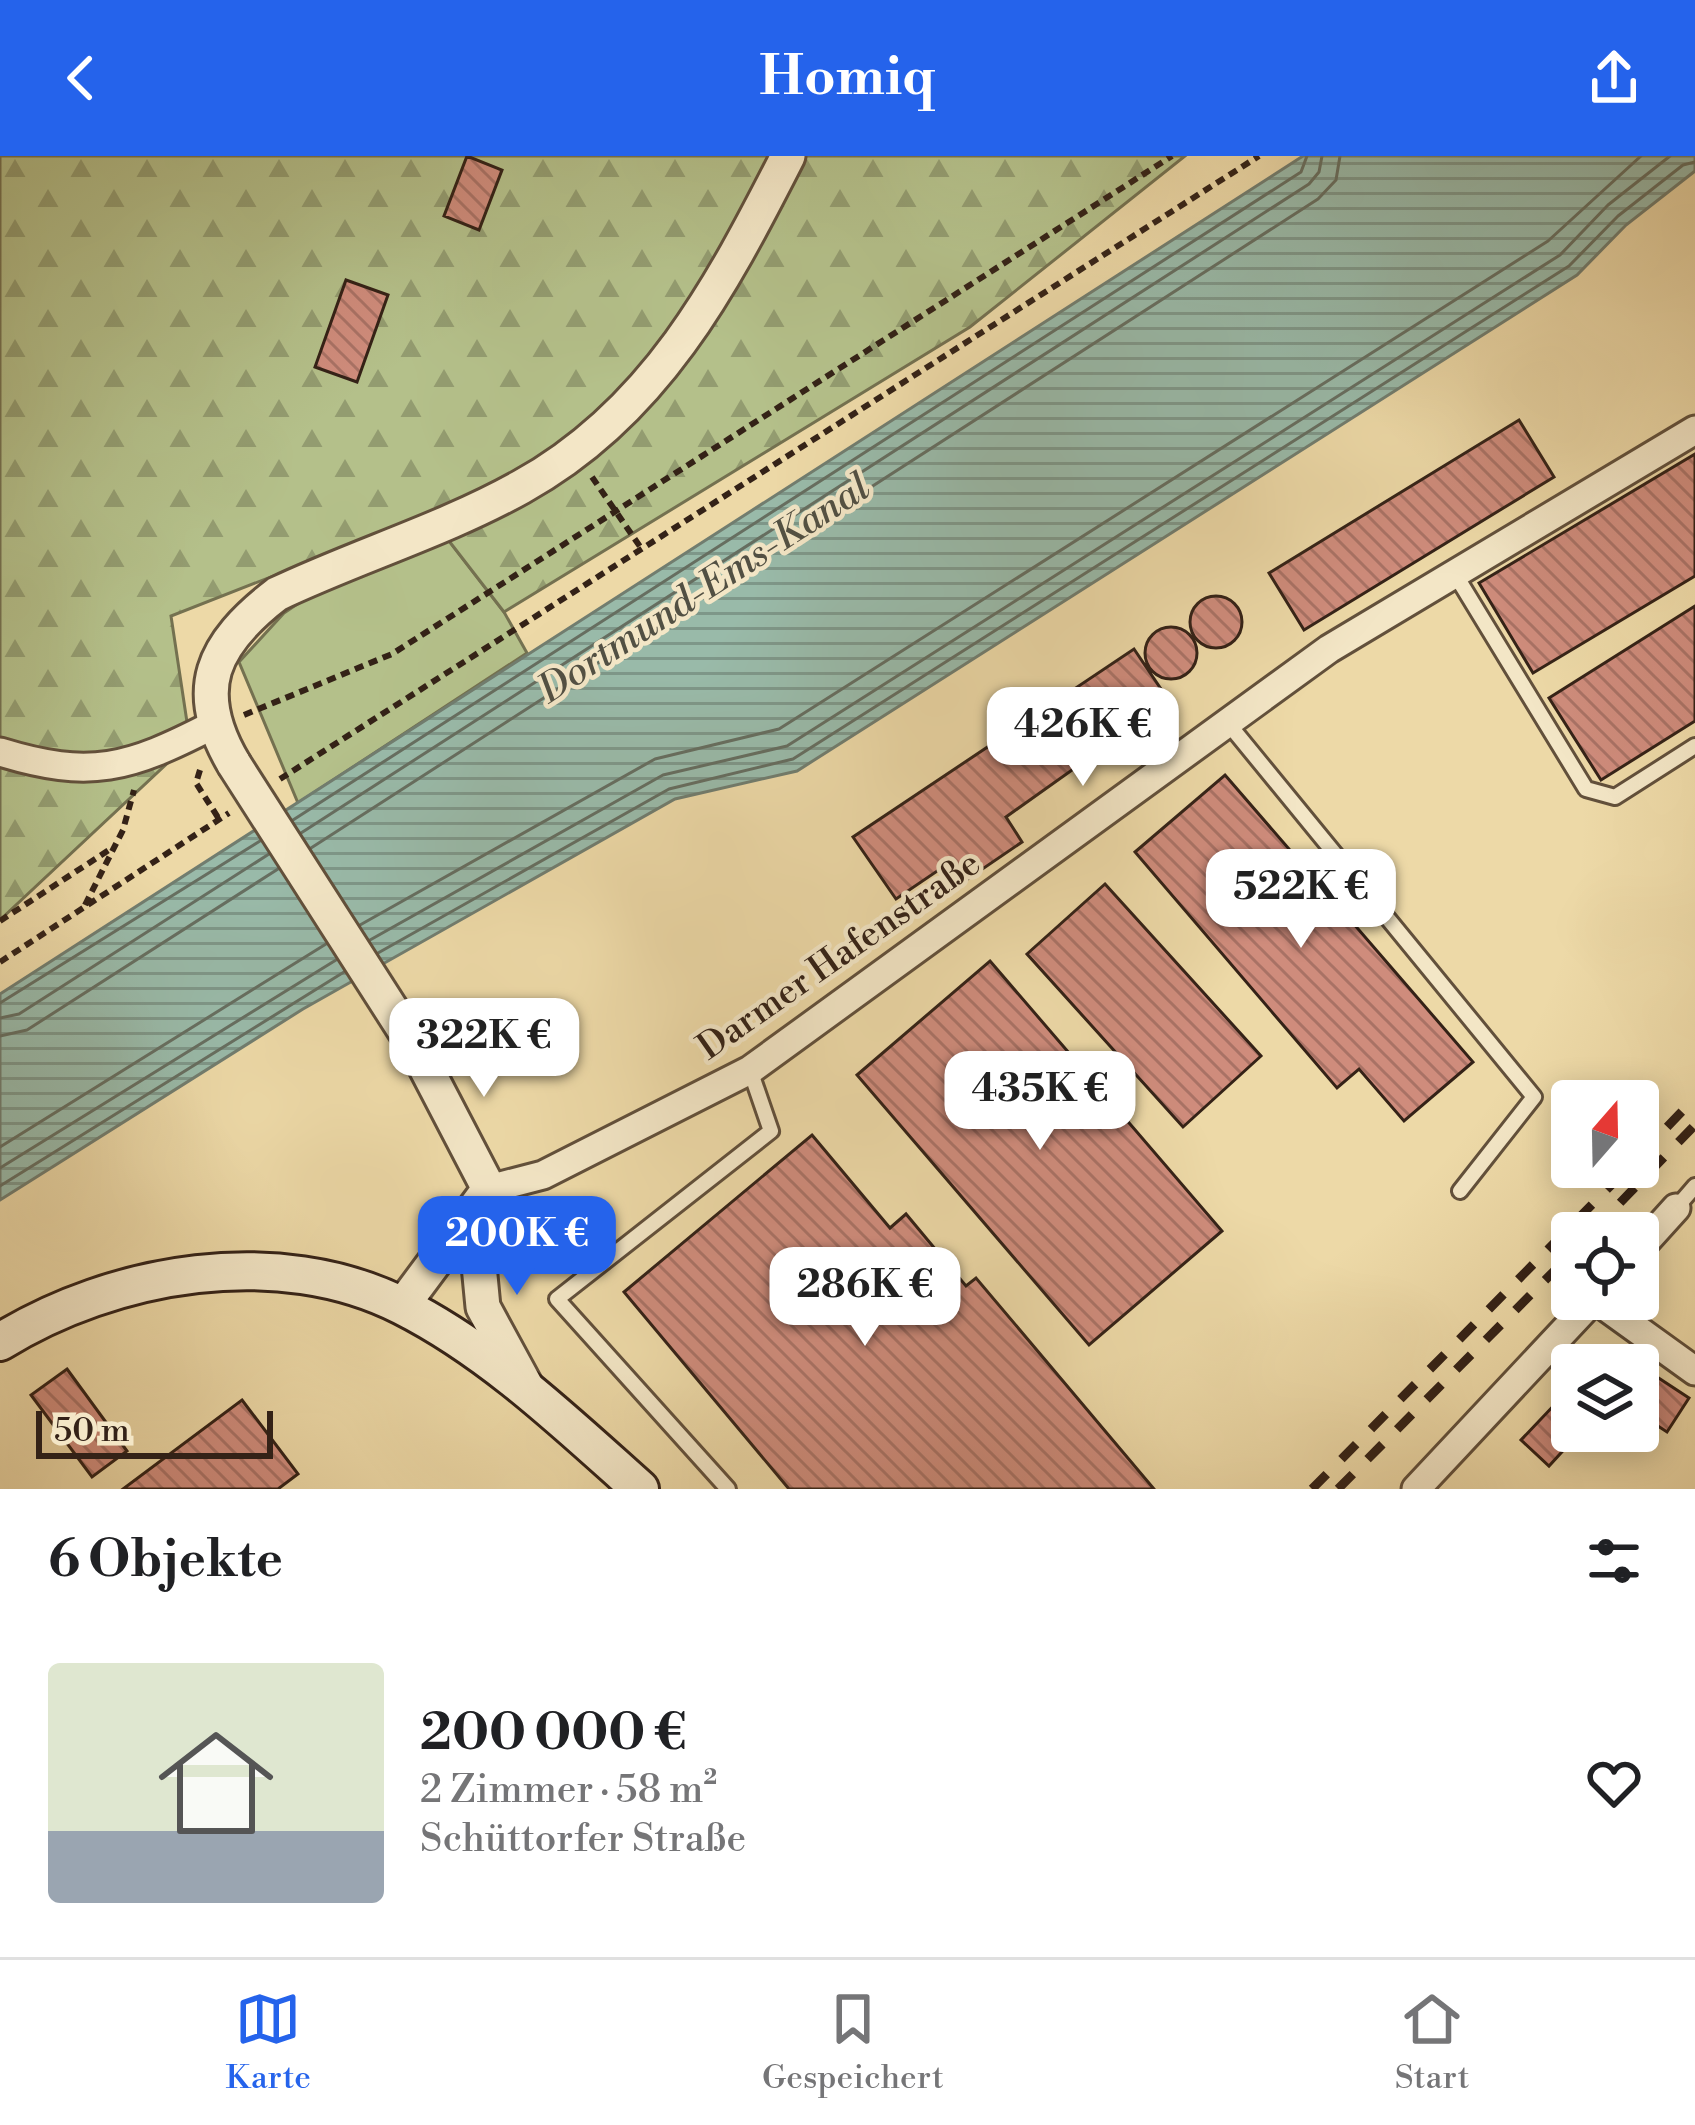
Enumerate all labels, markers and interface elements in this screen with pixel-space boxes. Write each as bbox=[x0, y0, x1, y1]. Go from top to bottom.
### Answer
text: Homiq bbox=[759, 44, 936, 112]
icon: back bbox=[48, 45, 114, 111]
icon: share bbox=[1581, 45, 1647, 111]
water label: Dortmund-Ems-Kanal bbox=[528, 463, 880, 715]
pin: 426K € bbox=[985, 687, 1181, 789]
text: 426K € bbox=[1014, 701, 1152, 750]
street label: Darmer Hafenstraße bbox=[689, 842, 990, 1071]
pin: 522K € bbox=[1203, 849, 1399, 951]
text: 522K € bbox=[1233, 863, 1369, 912]
pin: 322K € bbox=[386, 998, 582, 1100]
text: 322K € bbox=[416, 1012, 552, 1061]
pin: 435K € bbox=[942, 1051, 1138, 1153]
text: 435K € bbox=[971, 1065, 1109, 1114]
north arrow bbox=[1551, 1080, 1659, 1188]
map controls bbox=[1551, 1080, 1659, 1452]
pin: 200K € bbox=[419, 1196, 615, 1298]
text: 200K € bbox=[445, 1210, 589, 1259]
button: locate bbox=[1551, 1212, 1659, 1320]
pin: 286K € bbox=[767, 1247, 963, 1349]
text: 286K € bbox=[796, 1261, 934, 1310]
button: layers bbox=[1551, 1344, 1659, 1452]
scale bar bbox=[36, 1405, 273, 1458]
text: 50 m bbox=[54, 1411, 130, 1452]
icon: filters bbox=[1581, 1528, 1647, 1594]
text: 6 Objekte bbox=[48, 1529, 283, 1593]
text: 200 000 € bbox=[420, 1702, 687, 1766]
icon: home bbox=[144, 1711, 288, 1855]
icon: heart bbox=[1581, 1750, 1647, 1816]
text: 2 Zimmer · 58 m² bbox=[420, 1766, 717, 1815]
text: Schüttorfer Straße bbox=[420, 1815, 746, 1864]
tab: Karte bbox=[226, 1986, 311, 2099]
tab: Gespeichert bbox=[762, 1986, 944, 2099]
tab: Start bbox=[1395, 1986, 1469, 2099]

